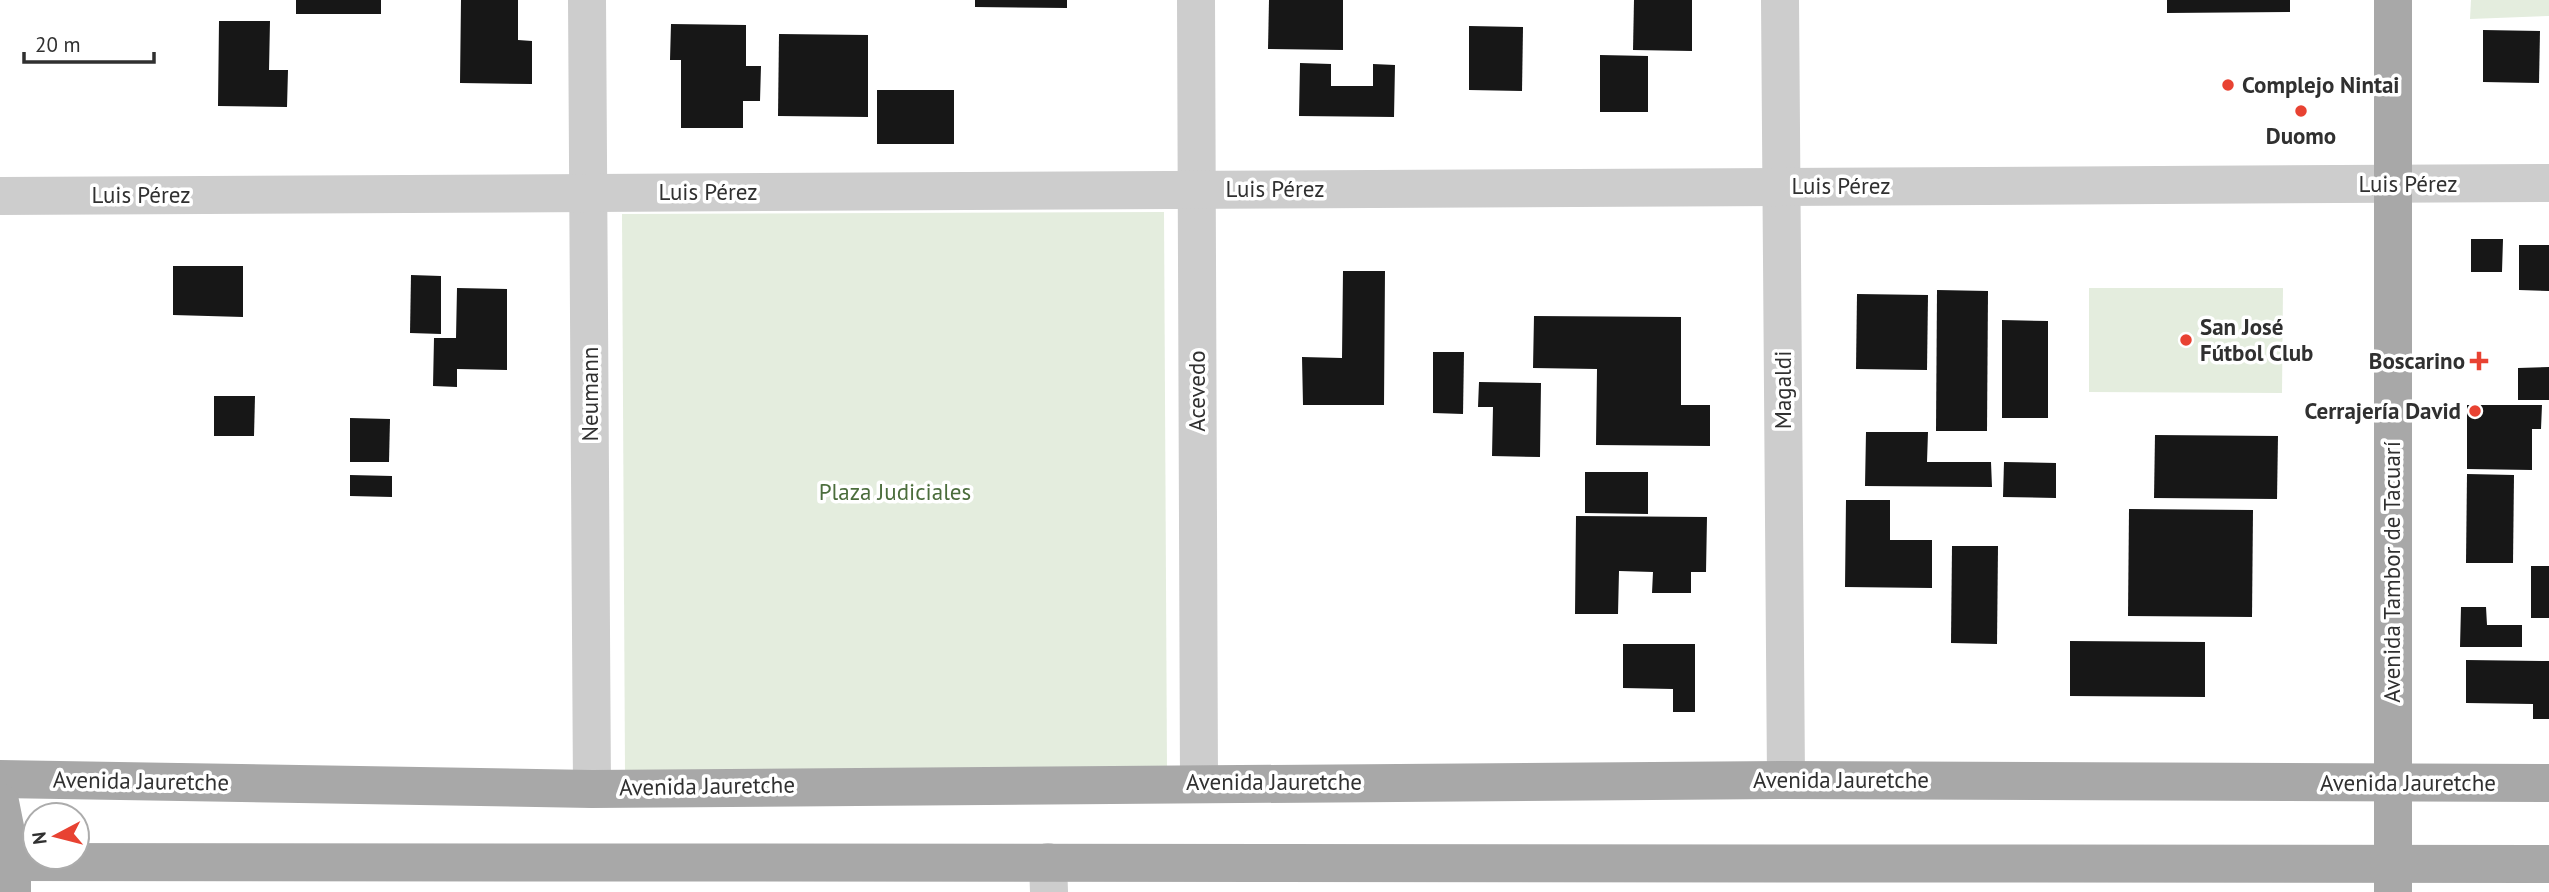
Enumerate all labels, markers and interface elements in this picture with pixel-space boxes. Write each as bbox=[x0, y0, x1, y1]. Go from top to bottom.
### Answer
scale bar bbox=[24, 21, 154, 65]
text: 20 m bbox=[35, 31, 81, 58]
place label: Complejo Nintai bbox=[2242, 70, 2400, 99]
marker: Complejo Nintai bbox=[2220, 77, 2236, 93]
marker: Duomo bbox=[2293, 103, 2309, 119]
place label: Duomo bbox=[2266, 121, 2336, 150]
street label: Luis Pérez bbox=[2358, 169, 2458, 198]
street label: Luis Pérez bbox=[1791, 171, 1891, 200]
street label: Luis Pérez bbox=[1225, 174, 1325, 203]
street label: Luis Pérez bbox=[658, 177, 758, 206]
street label: Luis Pérez bbox=[91, 180, 191, 209]
place label: San José Fútbol Club bbox=[2200, 312, 2313, 367]
marker: San José Fútbol Club bbox=[2178, 332, 2194, 348]
place label: Boscarino bbox=[2369, 346, 2465, 375]
street label: Neumann bbox=[575, 347, 604, 441]
street label: Acevedo bbox=[1182, 350, 1211, 432]
street label: Magaldi bbox=[1768, 351, 1797, 429]
marker: Boscarino bbox=[2471, 353, 2487, 369]
place label: Cerrajería David bbox=[2305, 396, 2461, 425]
marker: Cerrajería David bbox=[2467, 403, 2483, 419]
street label: Avenida Tambor de Tacuarí bbox=[2377, 441, 2406, 703]
park label: Plaza Judiciales bbox=[819, 477, 971, 506]
street label: Avenida Jauretche bbox=[53, 764, 229, 797]
street label: Avenida Jauretche bbox=[1753, 765, 1929, 794]
street label: Avenida Jauretche bbox=[1186, 767, 1362, 796]
street label: Avenida Jauretche bbox=[2320, 768, 2496, 797]
street label: Avenida Jauretche bbox=[619, 769, 795, 802]
north arrow bbox=[21, 801, 91, 871]
text: N bbox=[26, 830, 52, 846]

